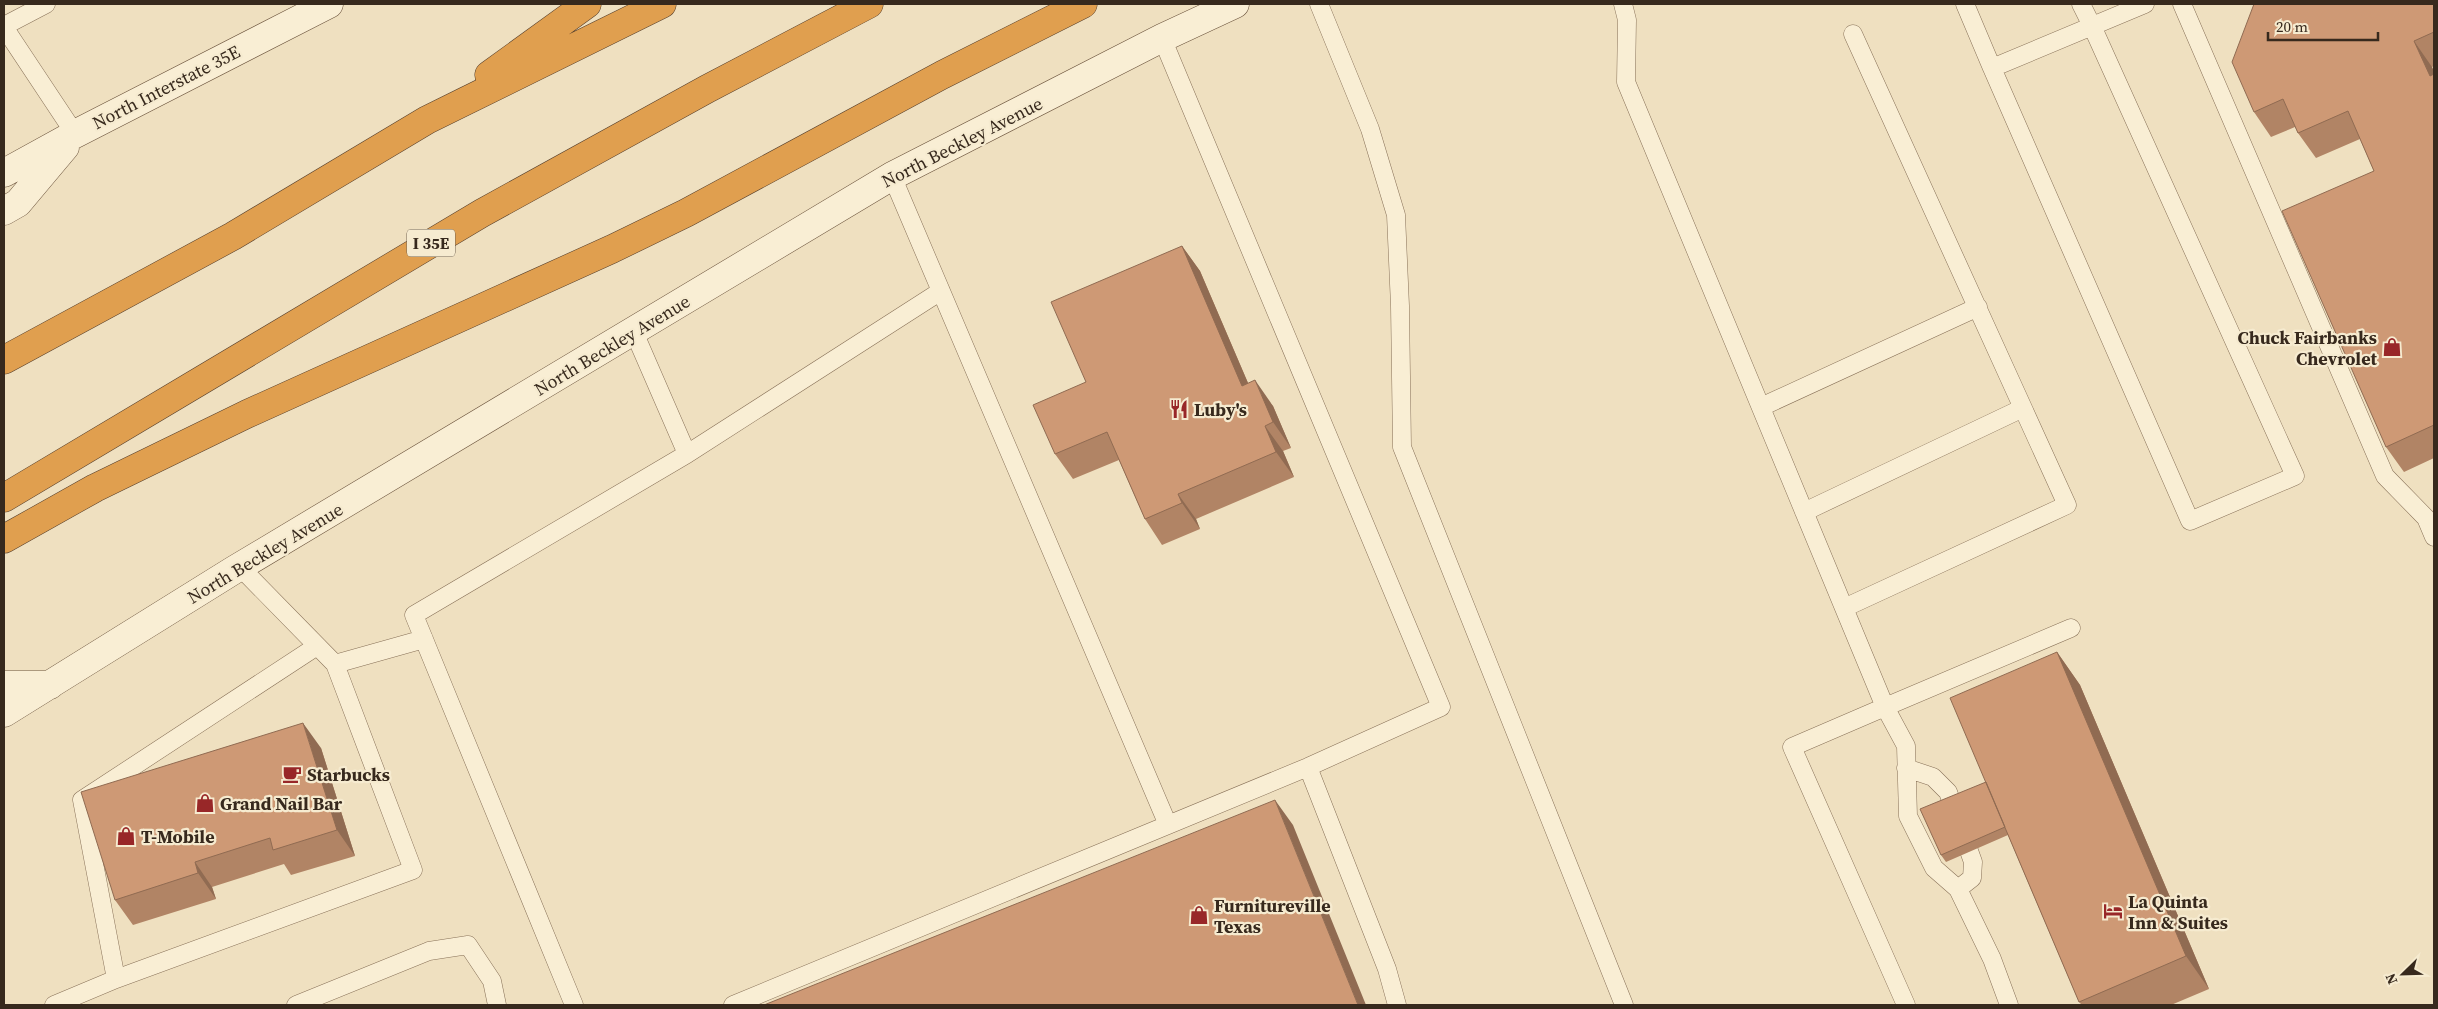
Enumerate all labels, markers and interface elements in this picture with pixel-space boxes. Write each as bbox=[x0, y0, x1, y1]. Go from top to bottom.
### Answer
scale bar bbox=[2268, 10, 2378, 42]
text: 20 m bbox=[2276, 16, 2308, 37]
street label: North Interstate 35E bbox=[88, 39, 244, 135]
street label: North Beckley Avenue bbox=[877, 91, 1047, 193]
road number: I 35E bbox=[407, 230, 455, 256]
street label: North Beckley Avenue bbox=[529, 289, 695, 401]
place label: Chuck Fairbanks Chevrolet bbox=[2237, 325, 2378, 371]
shop icon: Chuck Fairbanks Chevrolet bbox=[2381, 336, 2403, 358]
place label: Luby's bbox=[1194, 397, 1247, 422]
restaurant icon: Luby's bbox=[1168, 398, 1190, 420]
street label: North Beckley Avenue bbox=[182, 497, 348, 609]
place label: Starbucks bbox=[307, 762, 390, 787]
cafe icon: Starbucks bbox=[281, 763, 303, 785]
place label: Grand Nail Bar bbox=[220, 791, 343, 816]
shop icon: Grand Nail Bar bbox=[194, 792, 216, 814]
place label: T-Mobile bbox=[141, 824, 215, 849]
shop icon: T-Mobile bbox=[115, 825, 137, 847]
place label: La Quinta Inn & Suites bbox=[2128, 889, 2228, 935]
place label: Furnitureville Texas bbox=[1214, 893, 1331, 939]
hotel icon: La Quinta Inn & Suites bbox=[2102, 900, 2124, 922]
shop icon: Furnitureville Texas bbox=[1188, 904, 1210, 926]
north arrow bbox=[2378, 949, 2428, 999]
text: N bbox=[2380, 970, 2402, 988]

